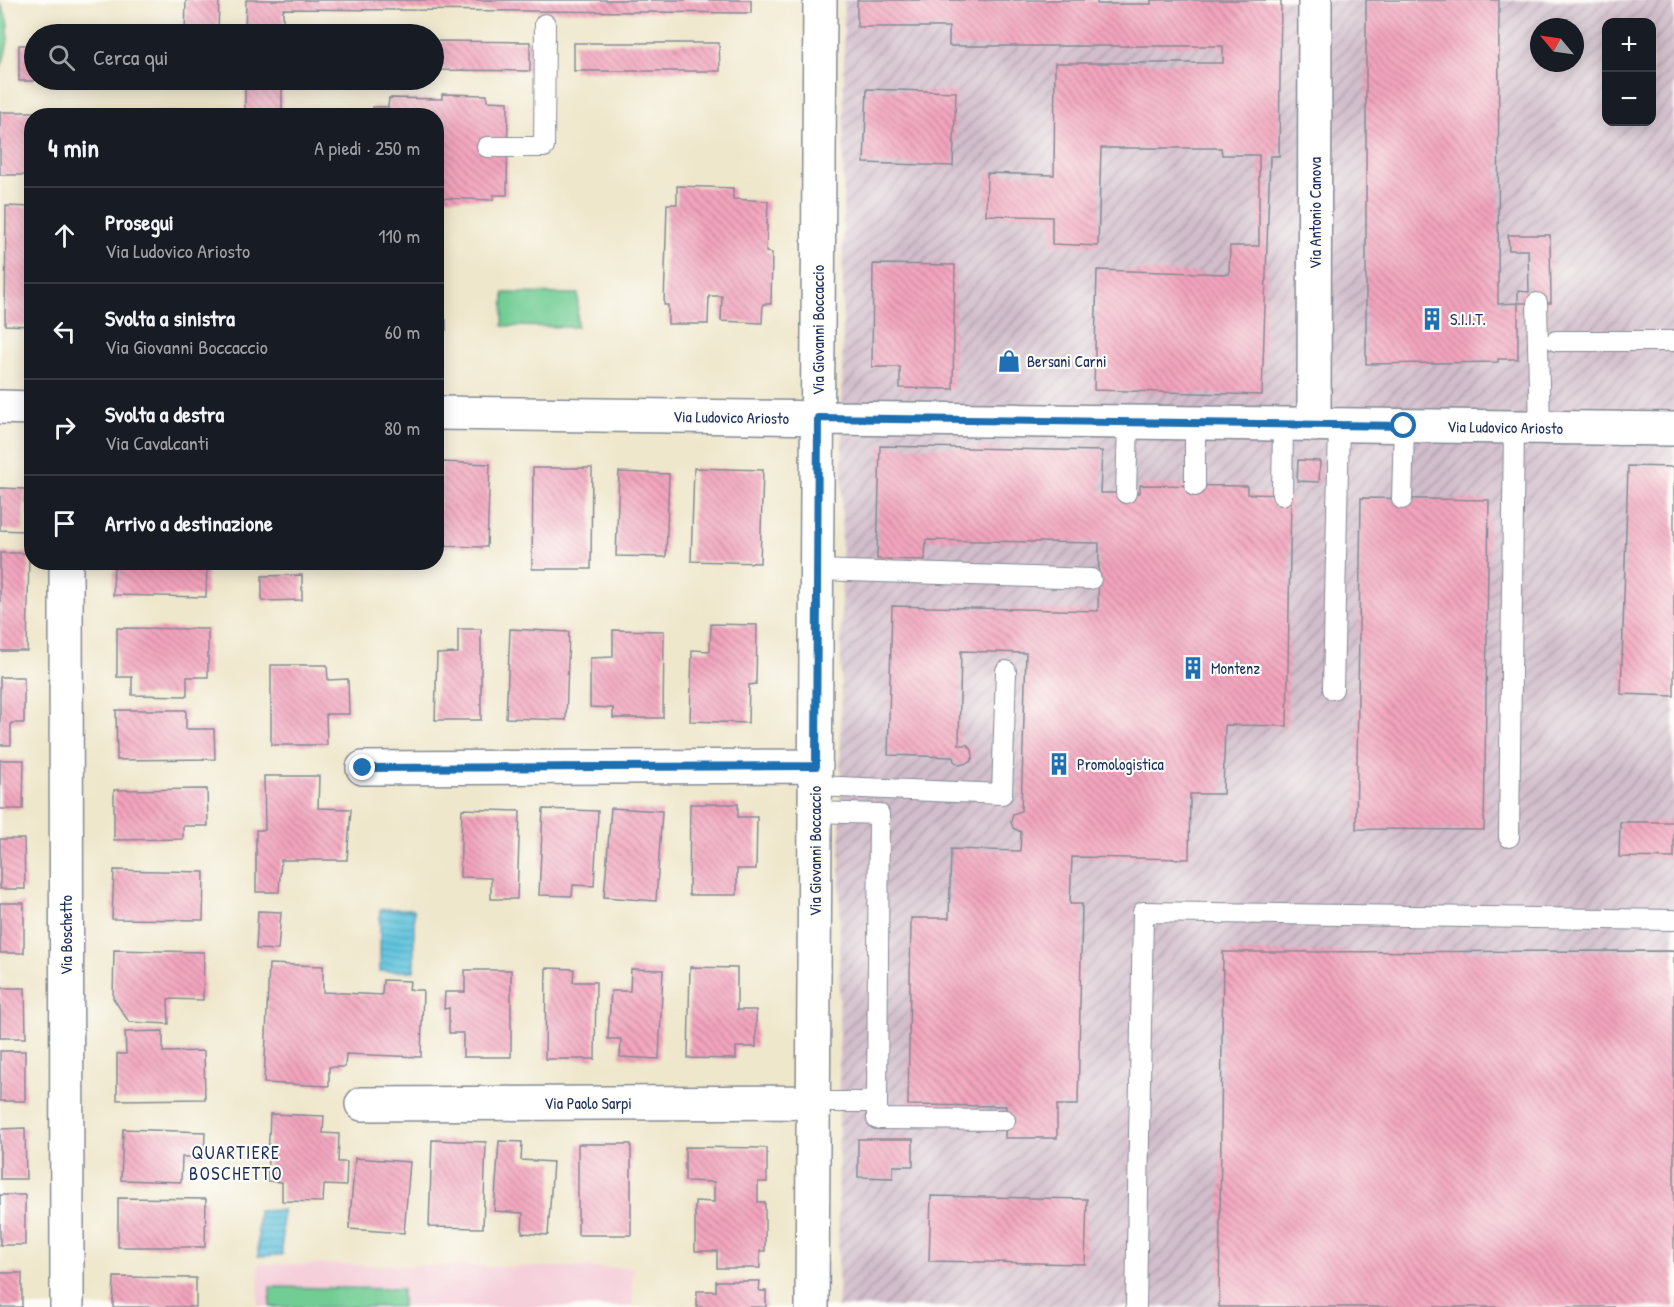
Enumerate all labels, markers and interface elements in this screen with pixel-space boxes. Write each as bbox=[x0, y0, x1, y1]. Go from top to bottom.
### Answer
north arrow bbox=[1530, 18, 1584, 72]
map controls bbox=[1602, 18, 1656, 126]
button: + bbox=[1602, 18, 1656, 72]
search box bbox=[24, 24, 444, 90]
icon: search bbox=[45, 41, 78, 74]
text: Cerca qui bbox=[93, 42, 168, 72]
button: − bbox=[1602, 72, 1656, 126]
text: 4 min bbox=[48, 130, 99, 165]
text: A piedi · 250 m bbox=[314, 134, 420, 161]
street label: Via Antonio Canova bbox=[1304, 157, 1326, 269]
text: Prosegui bbox=[105, 207, 174, 237]
icon: ahead bbox=[48, 219, 81, 252]
text: 110 m bbox=[378, 222, 420, 249]
text: Via Ludovico Ariosto bbox=[105, 237, 250, 264]
street label: Via Giovanni Boccaccio bbox=[807, 264, 829, 395]
text: Svolta a sinistra bbox=[105, 303, 235, 333]
building icon: S.I.I.T. bbox=[1419, 306, 1445, 332]
place label: S.I.I.T. bbox=[1450, 308, 1486, 330]
icon: left bbox=[48, 315, 81, 348]
text: 60 m bbox=[385, 318, 420, 345]
text: Via Giovanni Boccaccio bbox=[105, 333, 268, 360]
shop icon: Bersani Carni bbox=[996, 348, 1022, 374]
place label: Bersani Carni bbox=[1027, 350, 1107, 372]
text: Svolta a destra bbox=[105, 399, 224, 429]
street label: Via Ludovico Ariosto bbox=[673, 405, 790, 429]
icon: right bbox=[48, 411, 81, 444]
route start bbox=[1390, 412, 1416, 438]
text: 80 m bbox=[384, 414, 420, 441]
street label: Via Ludovico Ariosto bbox=[1447, 415, 1564, 439]
text: Via Cavalcanti bbox=[105, 429, 209, 456]
icon: arrive bbox=[48, 507, 81, 540]
text: Arrivo a destinazione bbox=[105, 508, 273, 538]
building icon: Montenz bbox=[1180, 655, 1206, 681]
place label: Montenz bbox=[1211, 657, 1260, 679]
building icon: Promologistica bbox=[1046, 751, 1072, 777]
place label: Promologistica bbox=[1077, 753, 1164, 775]
route end bbox=[349, 754, 375, 780]
street label: Via Giovanni Boccaccio bbox=[804, 785, 826, 916]
street label: Via Boschetto bbox=[55, 894, 77, 975]
street label: Via Paolo Sarpi bbox=[544, 1092, 632, 1114]
district label: QUARTIERE BOSCHETTO bbox=[189, 1140, 283, 1186]

